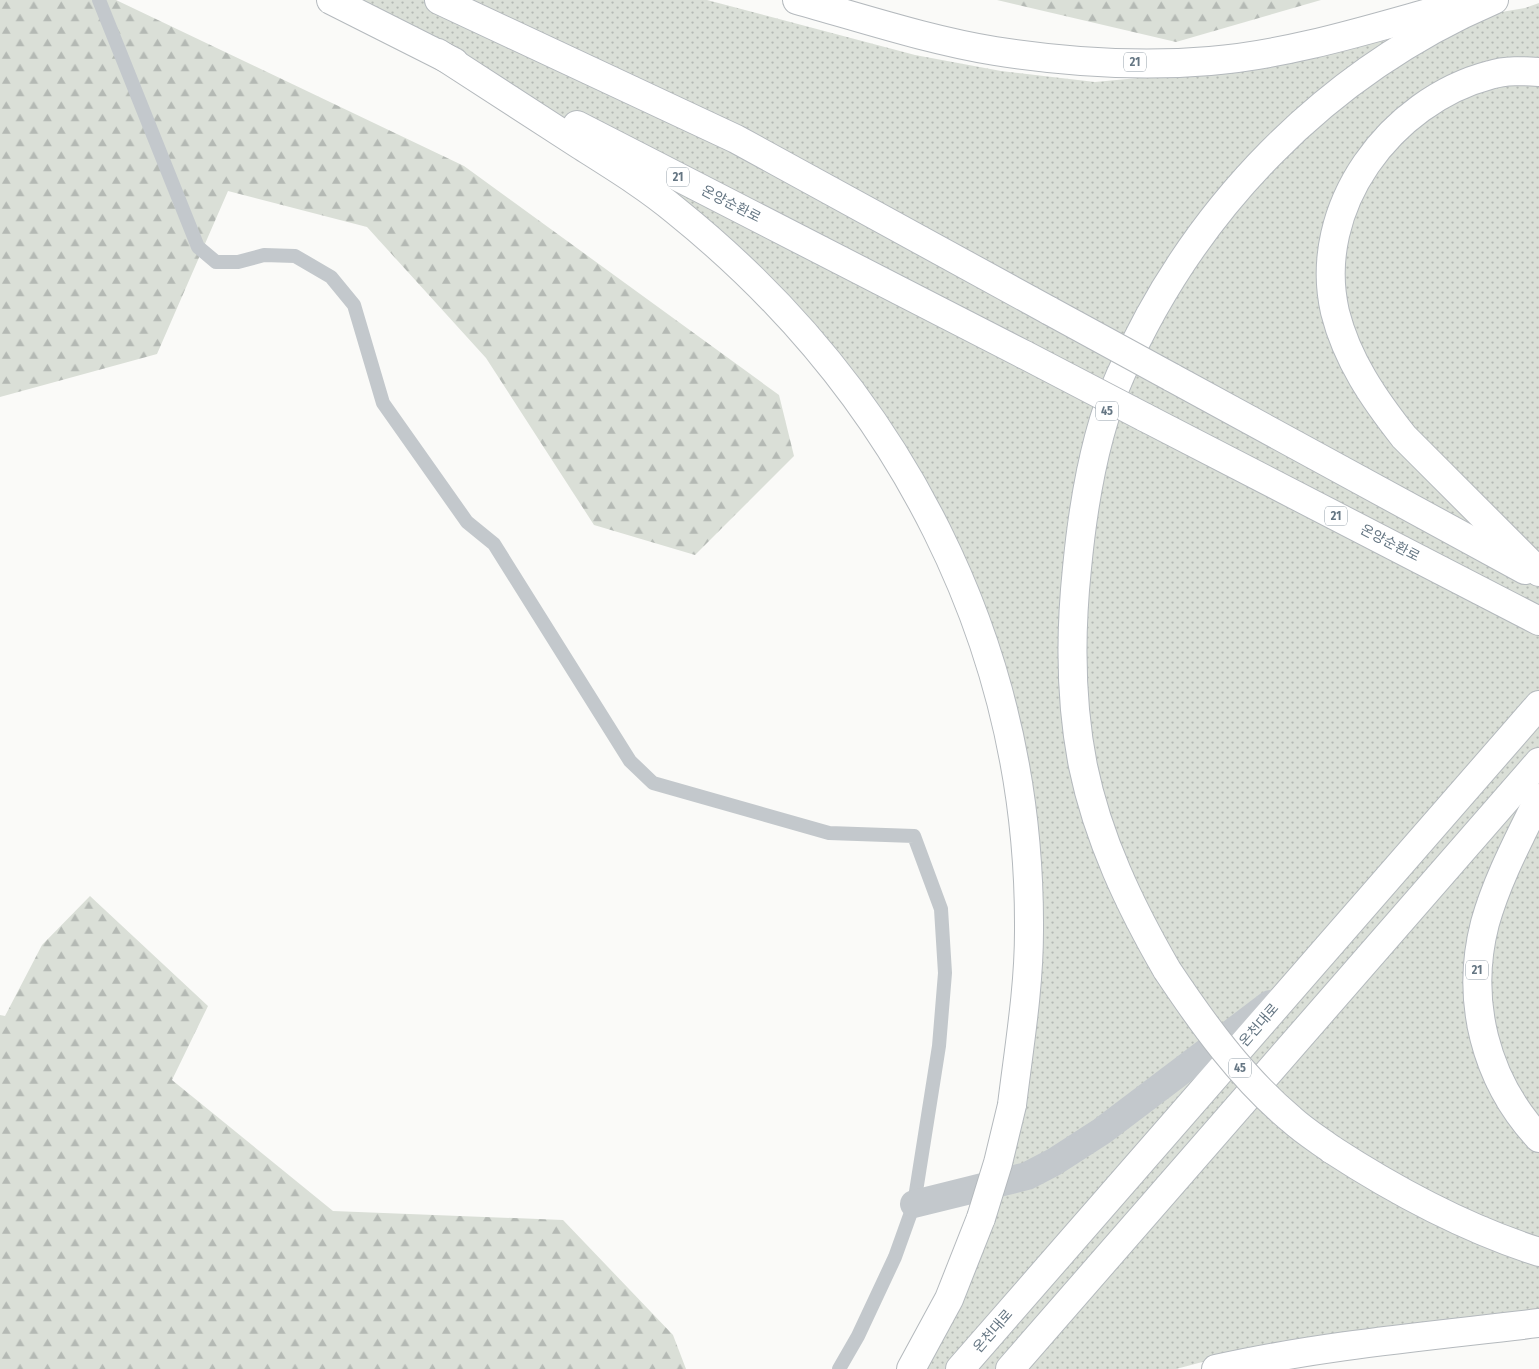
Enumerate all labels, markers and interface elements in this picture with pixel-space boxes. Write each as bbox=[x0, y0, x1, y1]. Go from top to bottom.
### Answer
road number: 21 bbox=[1124, 52, 1146, 72]
road number: 21 bbox=[667, 168, 689, 186]
street label: 온양순환로 bbox=[698, 182, 764, 226]
road number: 45 bbox=[1096, 402, 1118, 421]
road number: 21 bbox=[1325, 506, 1347, 526]
street label: 온양순환로 bbox=[1357, 521, 1423, 565]
road number: 21 bbox=[1466, 960, 1488, 980]
street label: 온천대로 bbox=[1236, 1000, 1282, 1050]
road number: 45 bbox=[1229, 1058, 1251, 1078]
street label: 온천대로 bbox=[970, 1306, 1016, 1356]

